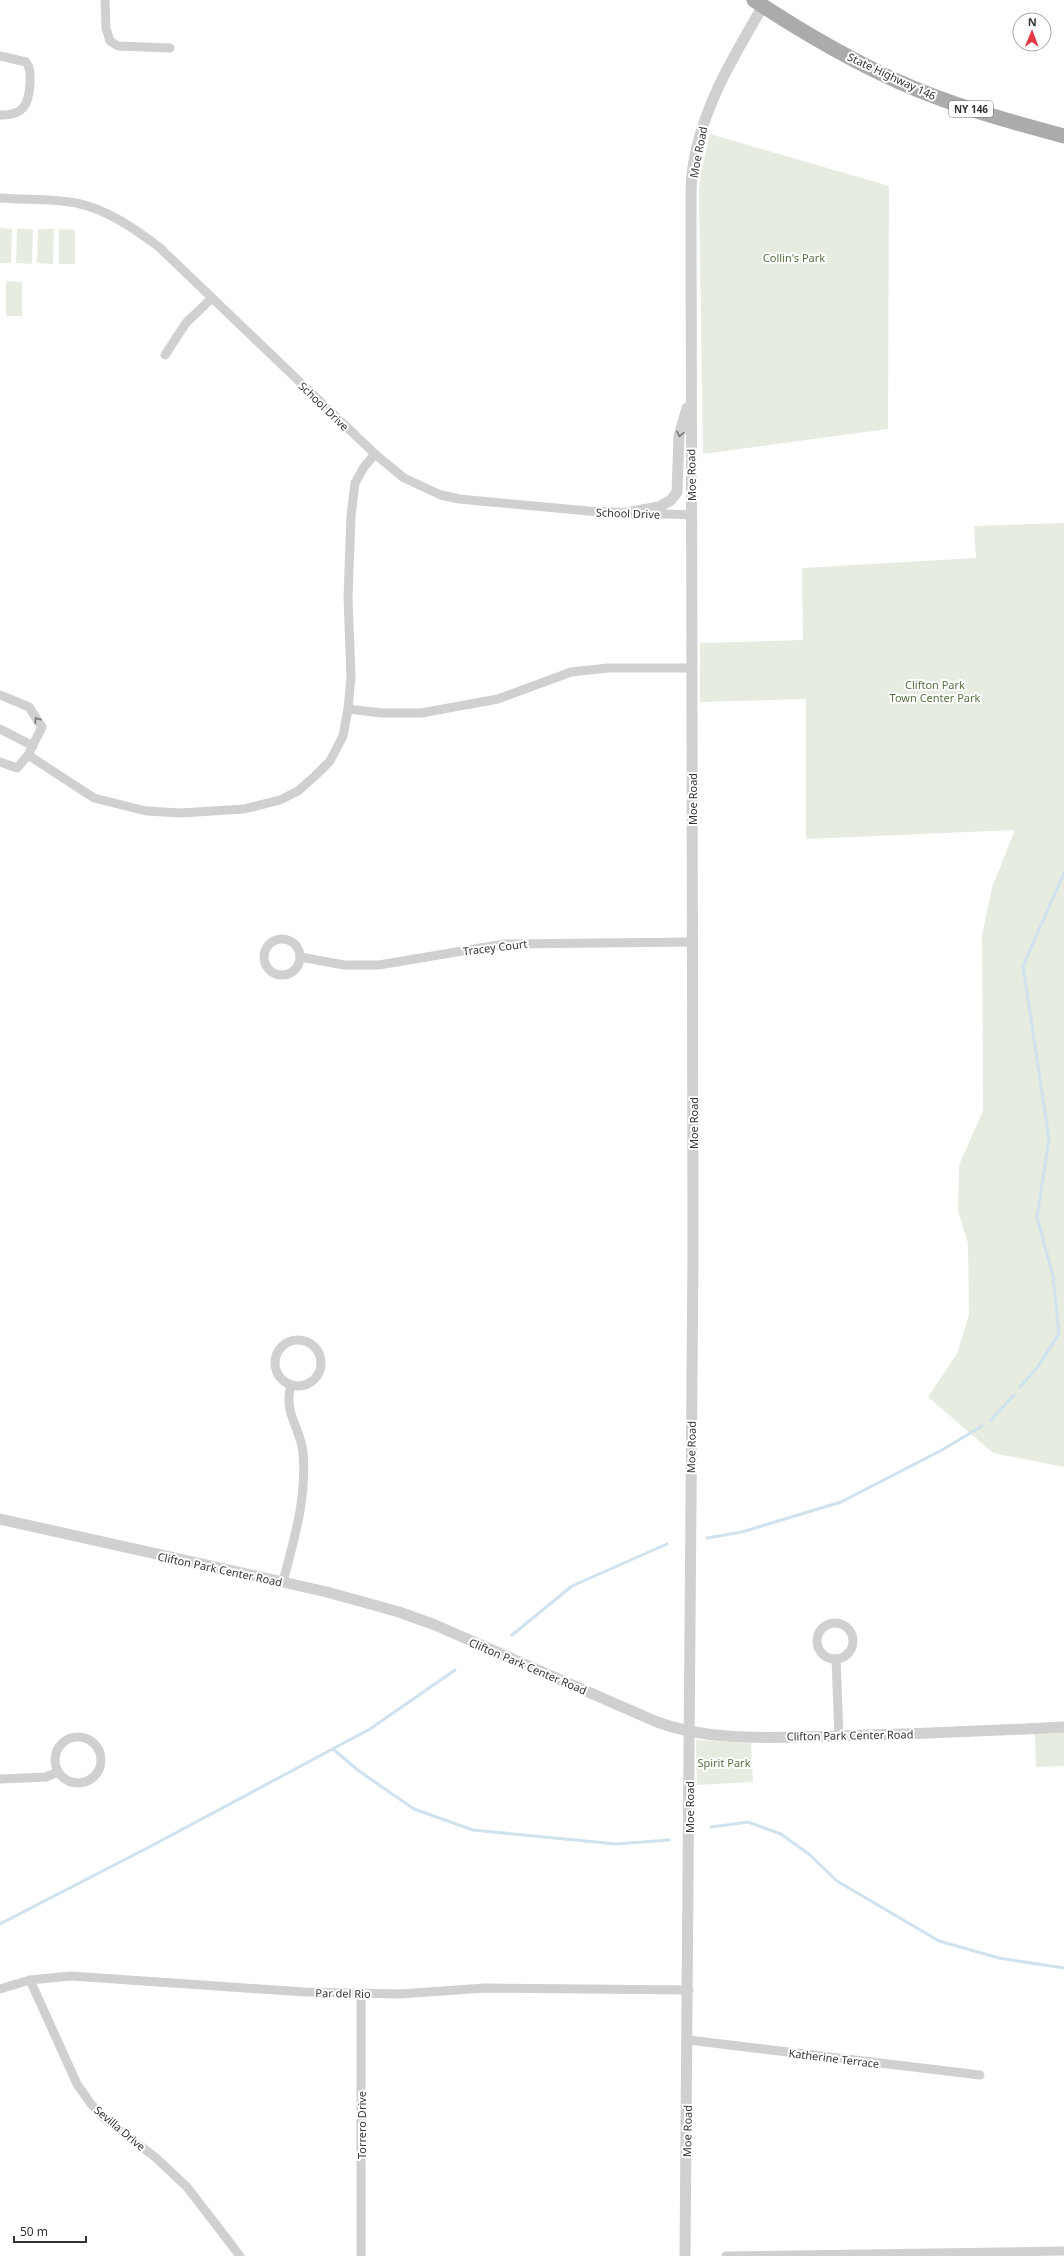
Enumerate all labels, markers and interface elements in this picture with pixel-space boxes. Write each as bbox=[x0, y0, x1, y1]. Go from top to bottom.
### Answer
north arrow bbox=[1012, 12, 1052, 52]
text: N bbox=[1028, 14, 1037, 29]
street label: State Highway 146 bbox=[845, 49, 939, 103]
road number: NY 146 bbox=[949, 101, 993, 117]
street label: Moe Road bbox=[686, 125, 710, 179]
park label: Collin's Park bbox=[763, 250, 825, 265]
street label: School Drive bbox=[296, 378, 352, 434]
one-way arrow bbox=[677, 430, 685, 437]
street label: Moe Road bbox=[683, 449, 699, 501]
street label: School Drive bbox=[596, 504, 660, 522]
park label: Clifton Park Town Center Park bbox=[890, 677, 981, 705]
one-way arrow bbox=[35, 717, 42, 724]
street label: Moe Road bbox=[685, 773, 700, 825]
street label: Tracey Court bbox=[462, 936, 528, 958]
street label: Moe Road bbox=[686, 1097, 701, 1149]
street label: Moe Road bbox=[683, 1421, 699, 1473]
street label: Clifton Park Center Road bbox=[156, 1548, 284, 1590]
street label: Clifton Park Center Road bbox=[467, 1634, 589, 1698]
street label: Clifton Park Center Road bbox=[786, 1726, 914, 1744]
park label: Spirit Park bbox=[697, 1755, 751, 1770]
street label: Moe Road bbox=[682, 1781, 697, 1833]
street label: Par del Rio bbox=[315, 1985, 371, 2001]
street label: Katherine Terrace bbox=[788, 2045, 880, 2071]
street label: Torrero Drive bbox=[354, 2091, 369, 2159]
street label: Sevilla Drive bbox=[91, 2102, 149, 2154]
street label: Moe Road bbox=[679, 2105, 695, 2157]
scale bar bbox=[14, 2218, 86, 2244]
text: 50 m bbox=[20, 2223, 48, 2240]

